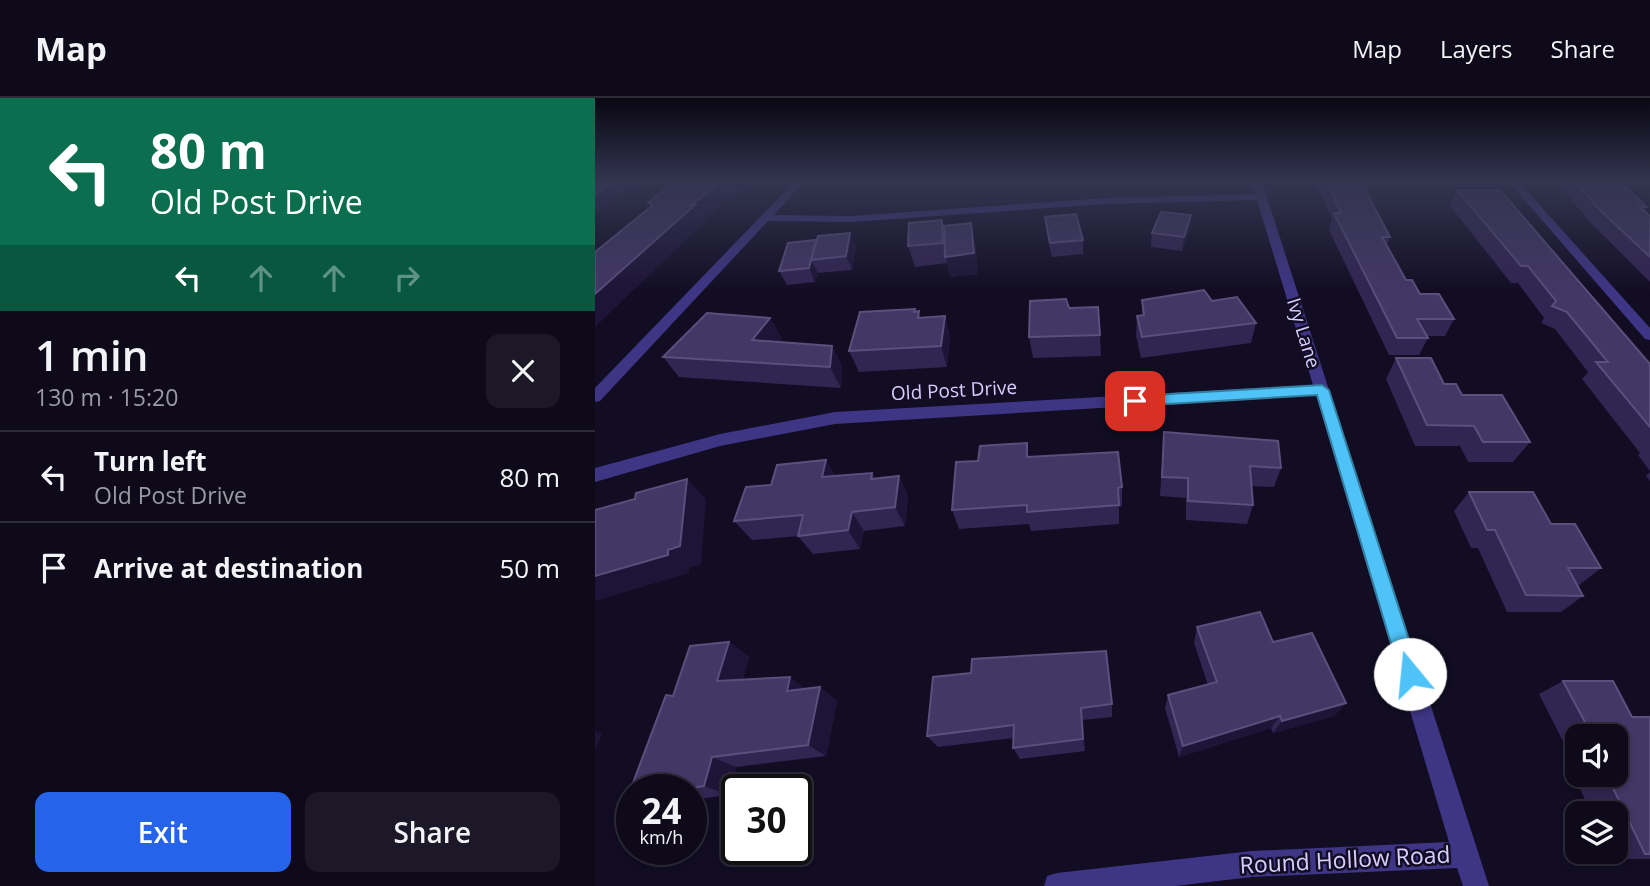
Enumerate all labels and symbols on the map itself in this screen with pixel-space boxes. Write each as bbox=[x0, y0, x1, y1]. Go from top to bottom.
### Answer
street label: Ivy Lane bbox=[1281, 295, 1327, 371]
pin bbox=[1105, 371, 1165, 431]
street label: Old Post Drive bbox=[890, 374, 1018, 406]
position arrow bbox=[1373, 637, 1447, 711]
speed limit sign: 30 bbox=[721, 774, 812, 865]
street label: Round Hollow Road bbox=[1239, 837, 1451, 881]

